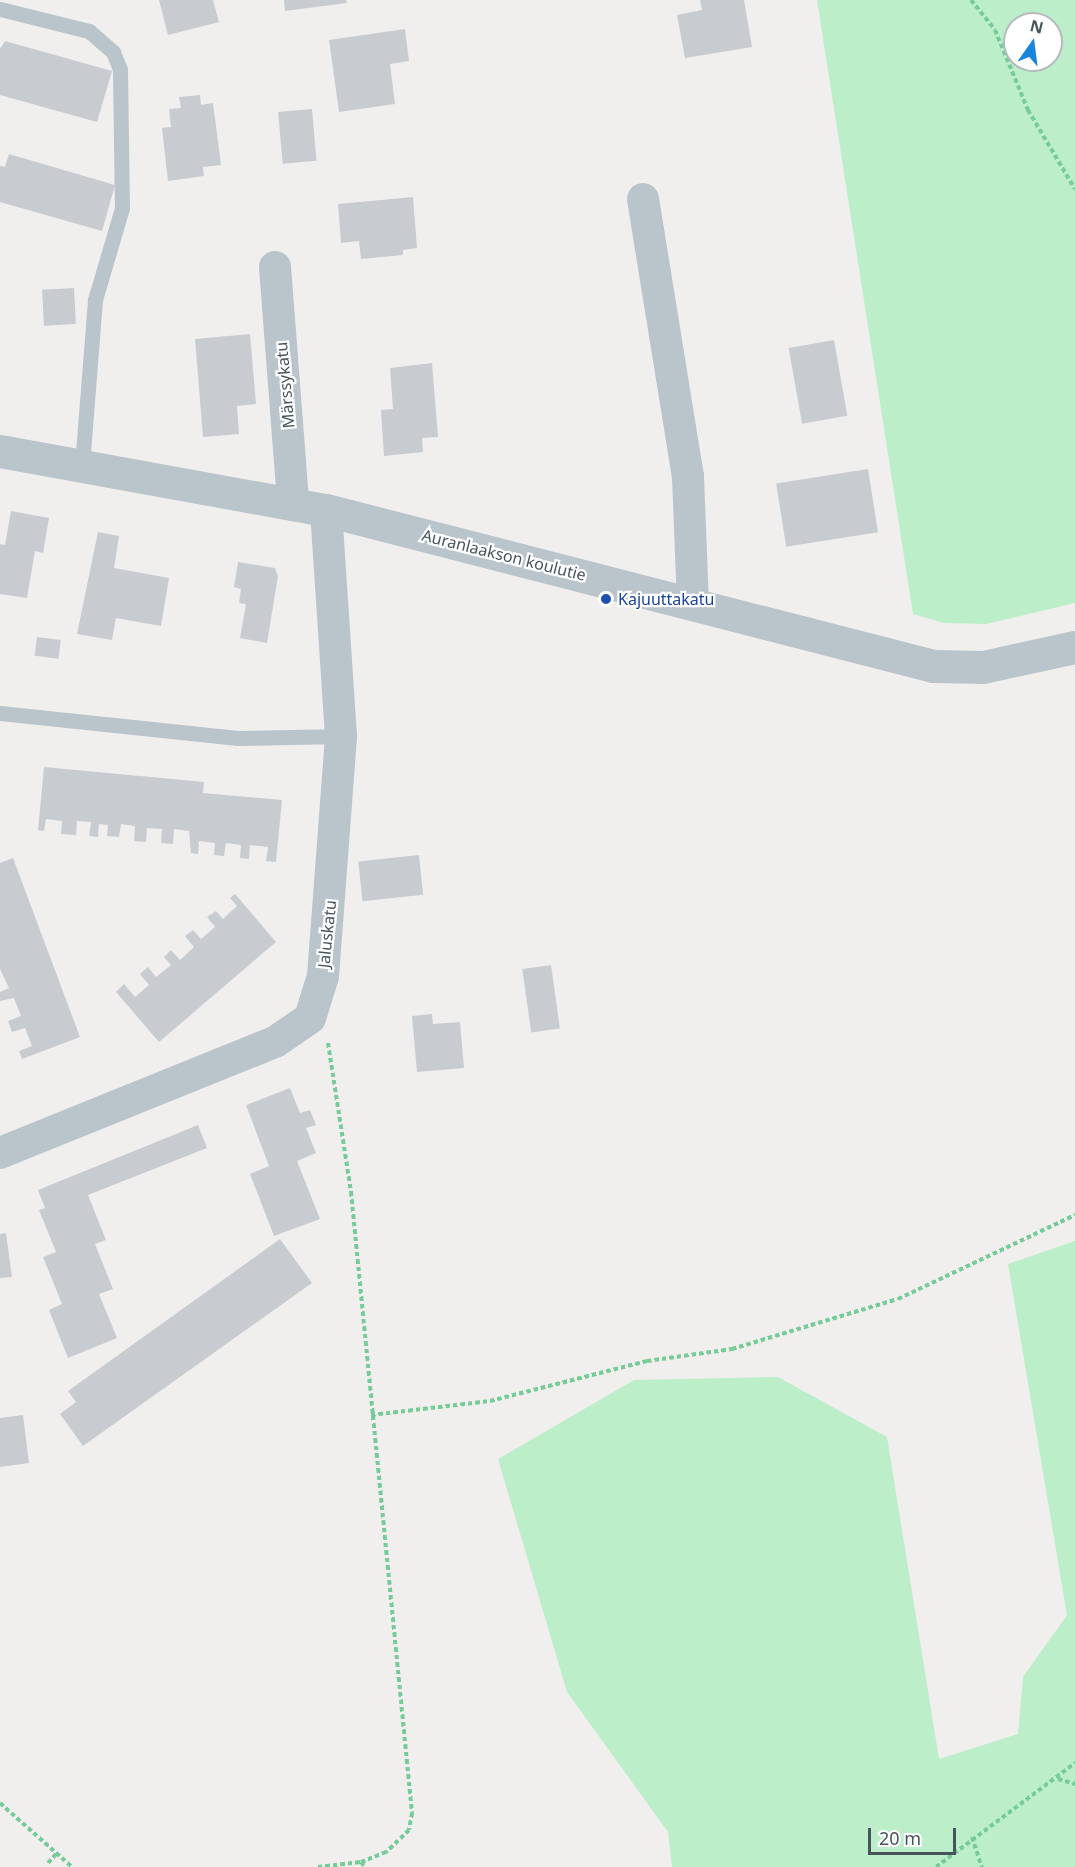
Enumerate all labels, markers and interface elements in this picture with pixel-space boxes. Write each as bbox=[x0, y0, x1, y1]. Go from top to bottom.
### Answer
north arrow bbox=[1003, 12, 1063, 72]
text: N bbox=[1028, 14, 1046, 39]
street label: Märssykatu bbox=[272, 341, 298, 429]
street label: Auranlaakson koulutie bbox=[420, 525, 588, 585]
place label: Kajuuttakatu bbox=[618, 589, 714, 609]
marker: Kajuuttakatu bbox=[599, 592, 613, 606]
street label: Jaluskatu bbox=[314, 899, 340, 969]
scale bar bbox=[871, 1816, 960, 1854]
text: 20 m bbox=[879, 1826, 921, 1850]

